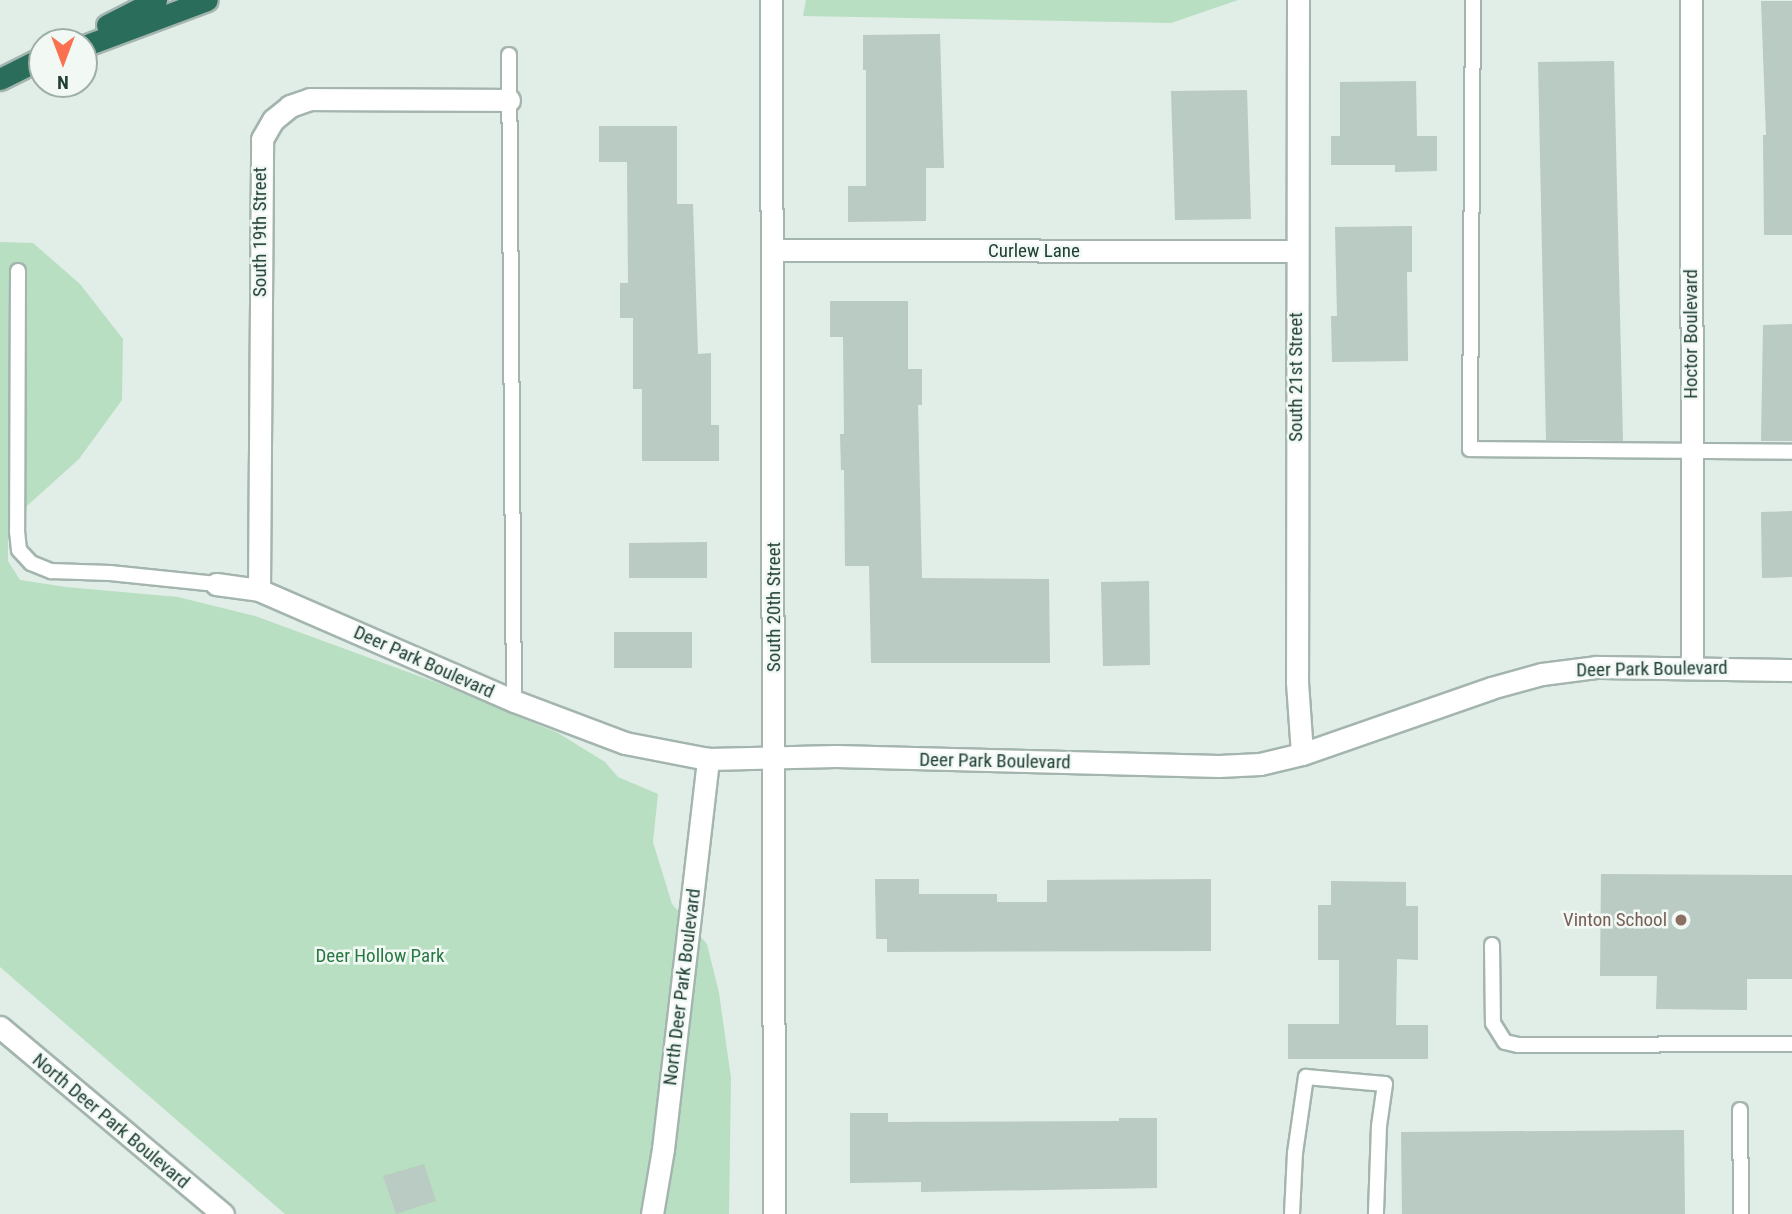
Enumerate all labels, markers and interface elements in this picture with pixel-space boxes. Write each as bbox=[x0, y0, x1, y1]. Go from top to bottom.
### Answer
north arrow bbox=[28, 28, 98, 98]
text: N bbox=[57, 71, 69, 94]
street label: South 19th Street bbox=[249, 167, 271, 297]
street label: Curlew Lane bbox=[988, 240, 1080, 262]
street label: Hoctor Boulevard bbox=[1680, 269, 1702, 399]
street label: South 21st Street bbox=[1285, 312, 1307, 442]
street label: South 20th Street bbox=[763, 542, 785, 672]
street label: Deer Park Boulevard bbox=[350, 621, 498, 703]
street label: Deer Park Boulevard bbox=[1576, 656, 1728, 682]
street label: Deer Park Boulevard bbox=[919, 748, 1071, 774]
street label: North Deer Park Boulevard bbox=[659, 887, 705, 1087]
place label: Vinton School bbox=[1563, 909, 1667, 931]
marker: Vinton School bbox=[1673, 912, 1689, 928]
park label: Deer Hollow Park bbox=[316, 945, 444, 967]
street label: North Deer Park Boulevard bbox=[28, 1049, 194, 1193]

